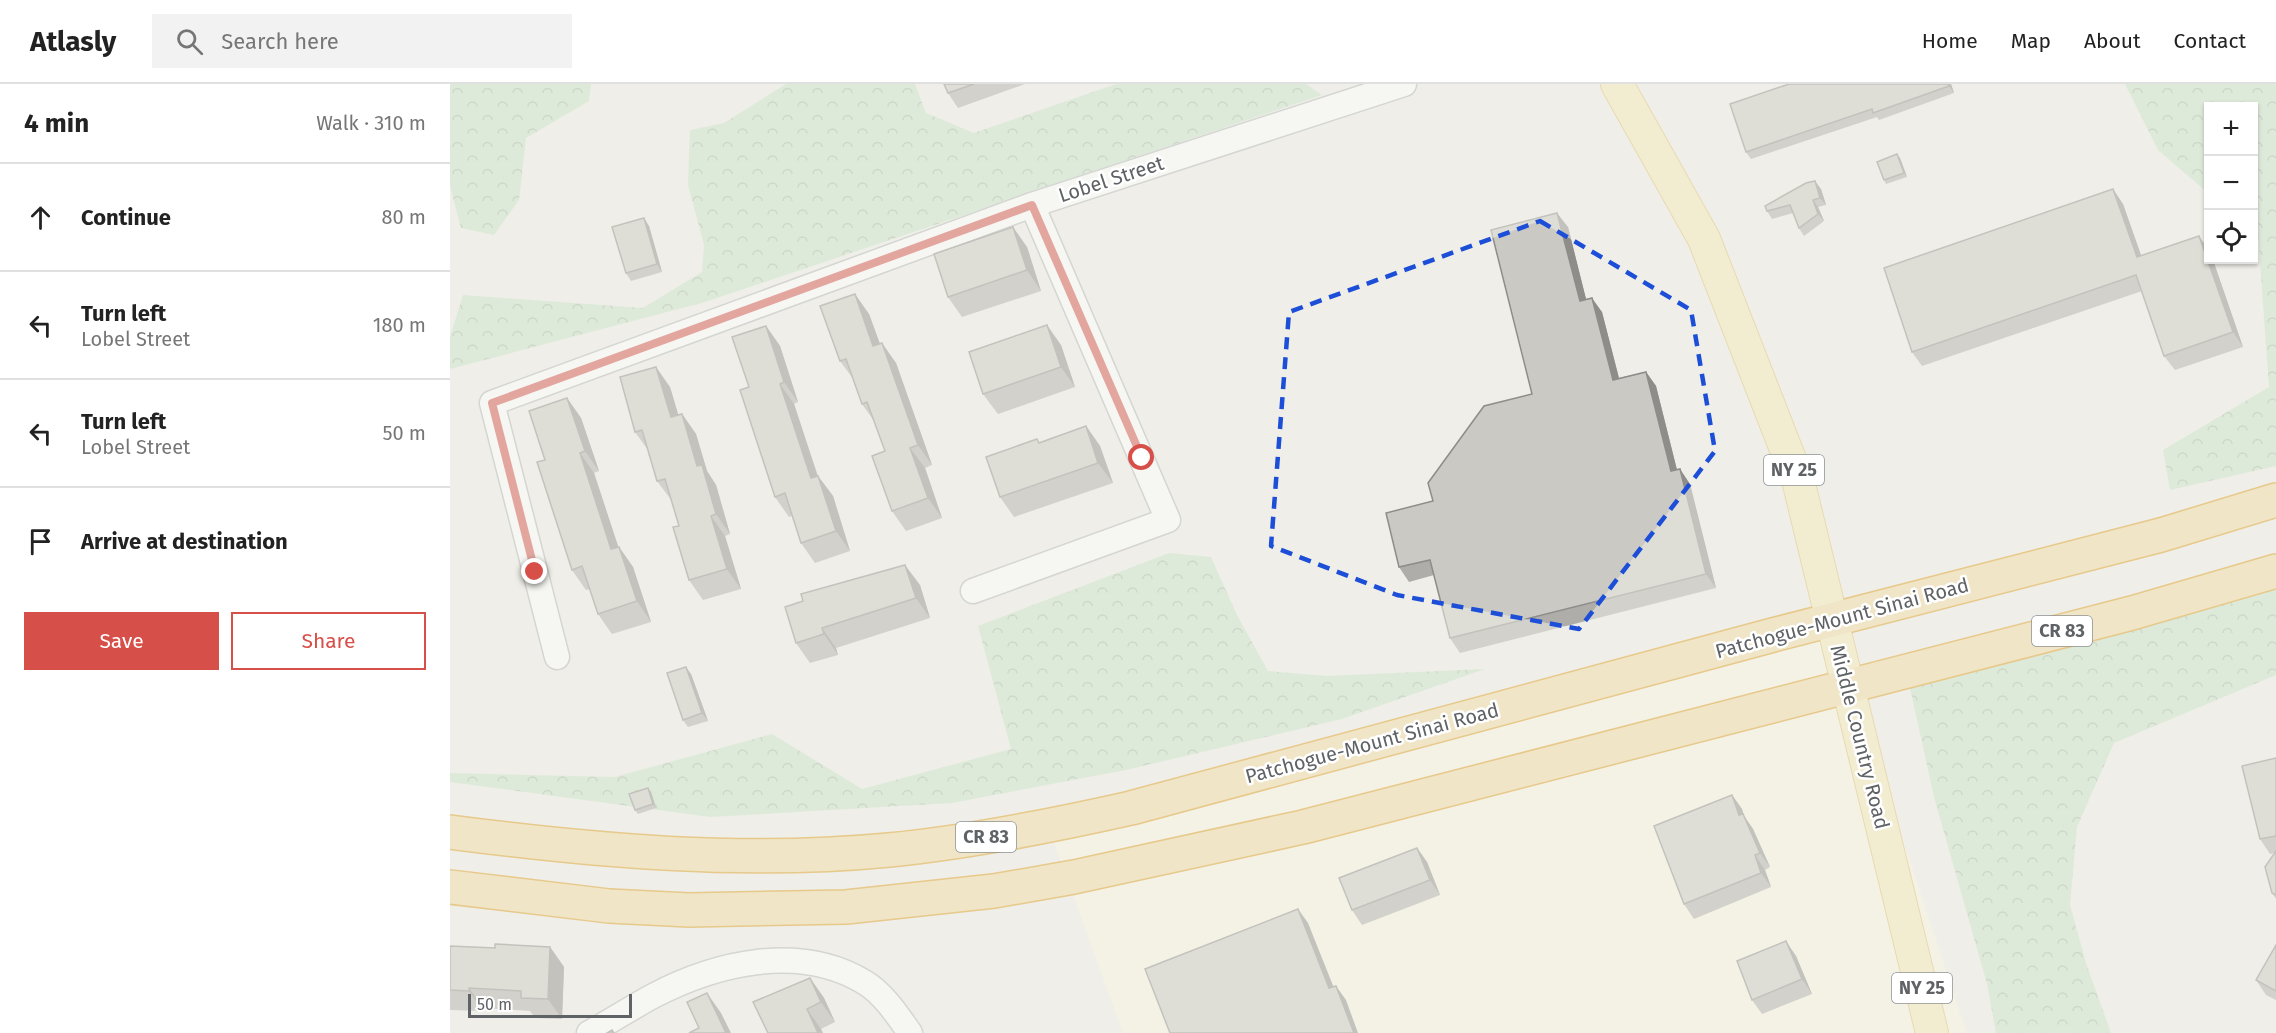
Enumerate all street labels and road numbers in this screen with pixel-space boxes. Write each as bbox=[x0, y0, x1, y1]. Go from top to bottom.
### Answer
street label: Lobel Street bbox=[1055, 150, 1167, 207]
road number: NY 25 bbox=[1764, 455, 1824, 485]
street label: Patchogue-Mount Sinai Road bbox=[1713, 573, 1971, 663]
road number: CR 83 bbox=[2032, 616, 2092, 646]
street label: Middle Country Road bbox=[1825, 642, 1895, 832]
street label: Patchogue-Mount Sinai Road bbox=[1243, 698, 1501, 788]
road number: CR 83 bbox=[956, 822, 1016, 852]
road number: NY 25 bbox=[1892, 973, 1952, 1003]

